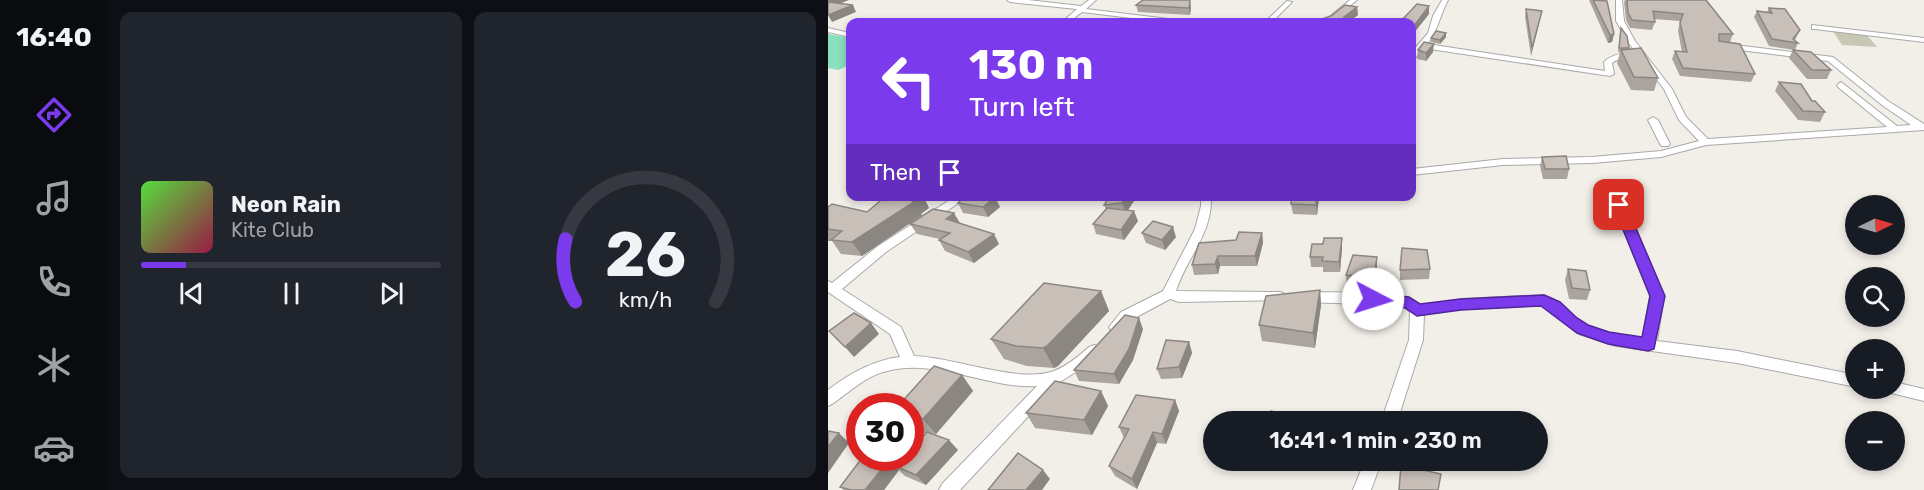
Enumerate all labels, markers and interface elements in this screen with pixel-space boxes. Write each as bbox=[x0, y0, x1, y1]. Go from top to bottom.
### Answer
text: 16:40 bbox=[16, 21, 92, 53]
text: 130 m bbox=[969, 40, 1094, 90]
icon: left bbox=[870, 42, 948, 120]
text: Turn left bbox=[969, 91, 1074, 123]
icon: directions bbox=[33, 94, 75, 136]
icon: arrive bbox=[933, 156, 966, 189]
text: Then bbox=[870, 159, 921, 186]
icon: music bbox=[33, 177, 75, 219]
pin bbox=[1593, 179, 1644, 230]
icon: arrive bbox=[1602, 188, 1635, 221]
text: Neon Rain bbox=[231, 191, 341, 218]
north arrow bbox=[1845, 195, 1905, 255]
map controls bbox=[1845, 195, 1905, 471]
text: Kite Club bbox=[231, 218, 314, 242]
text: 26 bbox=[604, 218, 686, 292]
icon: phone bbox=[33, 261, 75, 303]
position arrow bbox=[1341, 267, 1405, 331]
button: search bbox=[1845, 267, 1905, 327]
icon: previous bbox=[175, 277, 208, 310]
icon: pause bbox=[275, 277, 308, 310]
icon: next bbox=[375, 277, 408, 310]
text: km/h bbox=[618, 287, 672, 312]
button: + bbox=[1845, 339, 1905, 399]
icon: climate bbox=[33, 344, 75, 386]
speed limit sign: 30 bbox=[846, 393, 924, 471]
button: − bbox=[1845, 411, 1905, 471]
icon: car bbox=[33, 427, 75, 469]
text: 16:41 · 1 min · 230 m bbox=[1269, 427, 1482, 454]

